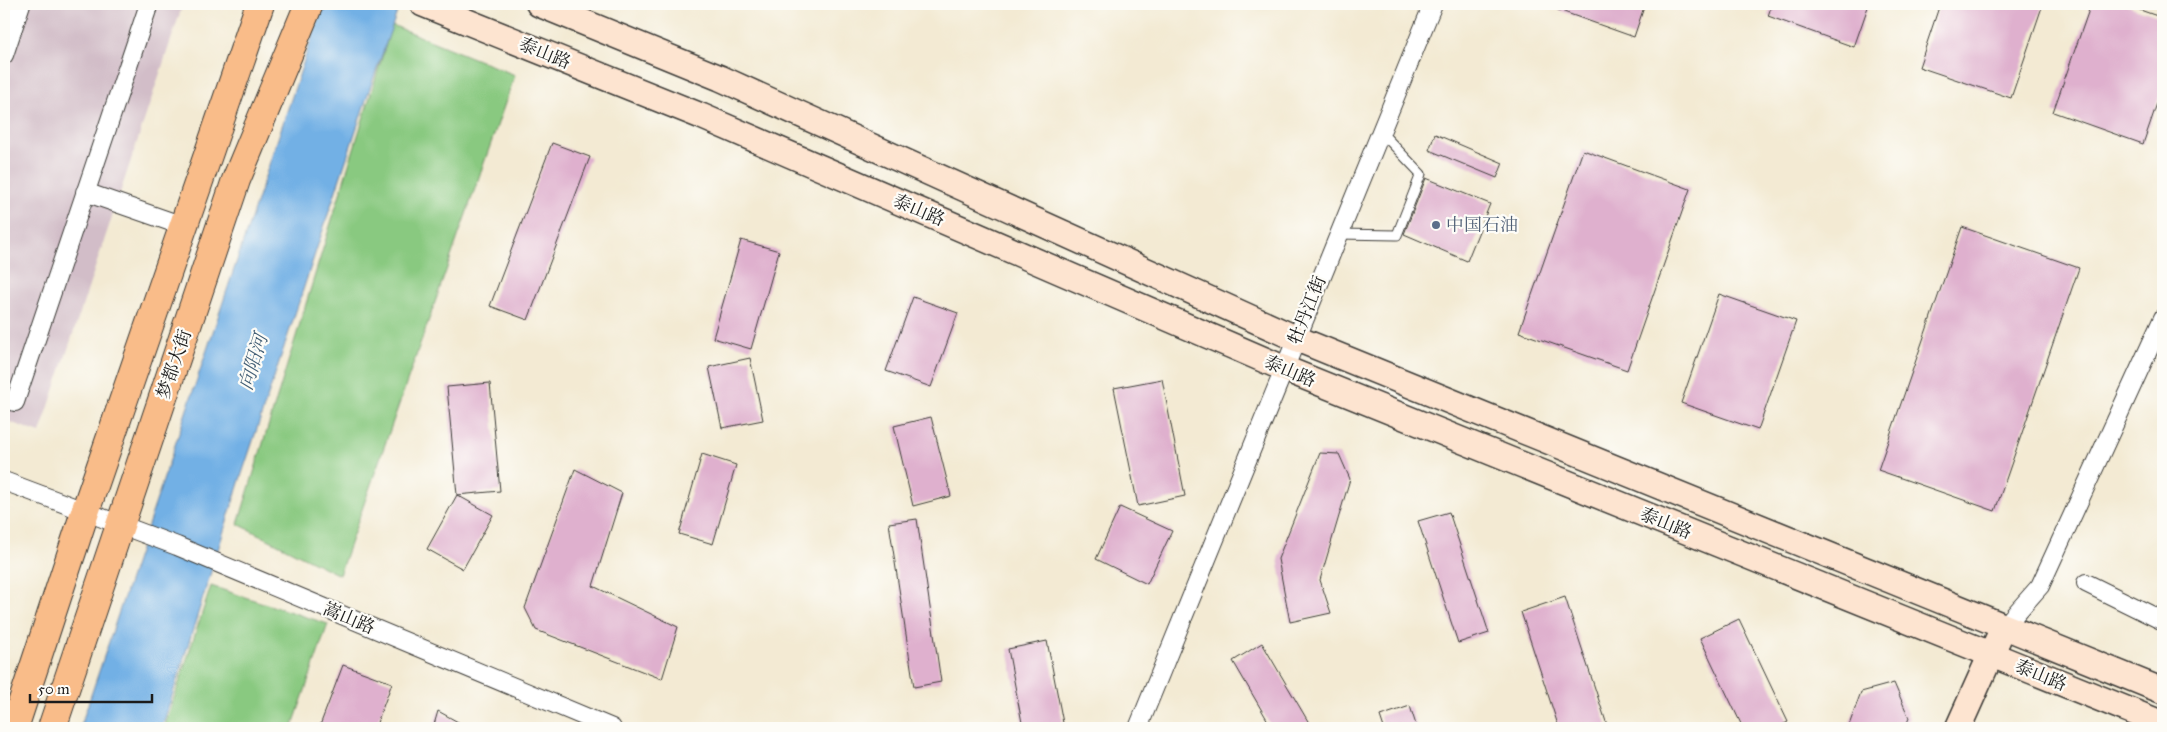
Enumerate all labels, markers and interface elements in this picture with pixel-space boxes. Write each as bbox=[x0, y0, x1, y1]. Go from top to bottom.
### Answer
street label: 泰山路 bbox=[516, 33, 574, 73]
street label: 泰山路 bbox=[890, 189, 948, 231]
place label: 中国石油 bbox=[1446, 214, 1518, 236]
marker: 中国石油 bbox=[1430, 219, 1442, 231]
street label: 牡丹江街 bbox=[1283, 273, 1331, 347]
street label: 梦都大街 bbox=[152, 326, 196, 402]
water label: 向阳河 bbox=[234, 329, 273, 393]
street label: 泰山路 bbox=[1261, 350, 1319, 392]
street label: 泰山路 bbox=[1637, 503, 1695, 543]
street label: 嵩山路 bbox=[320, 597, 378, 639]
street label: 泰山路 bbox=[2012, 655, 2070, 695]
scale bar bbox=[30, 672, 152, 704]
text: 50 m bbox=[38, 680, 70, 698]

